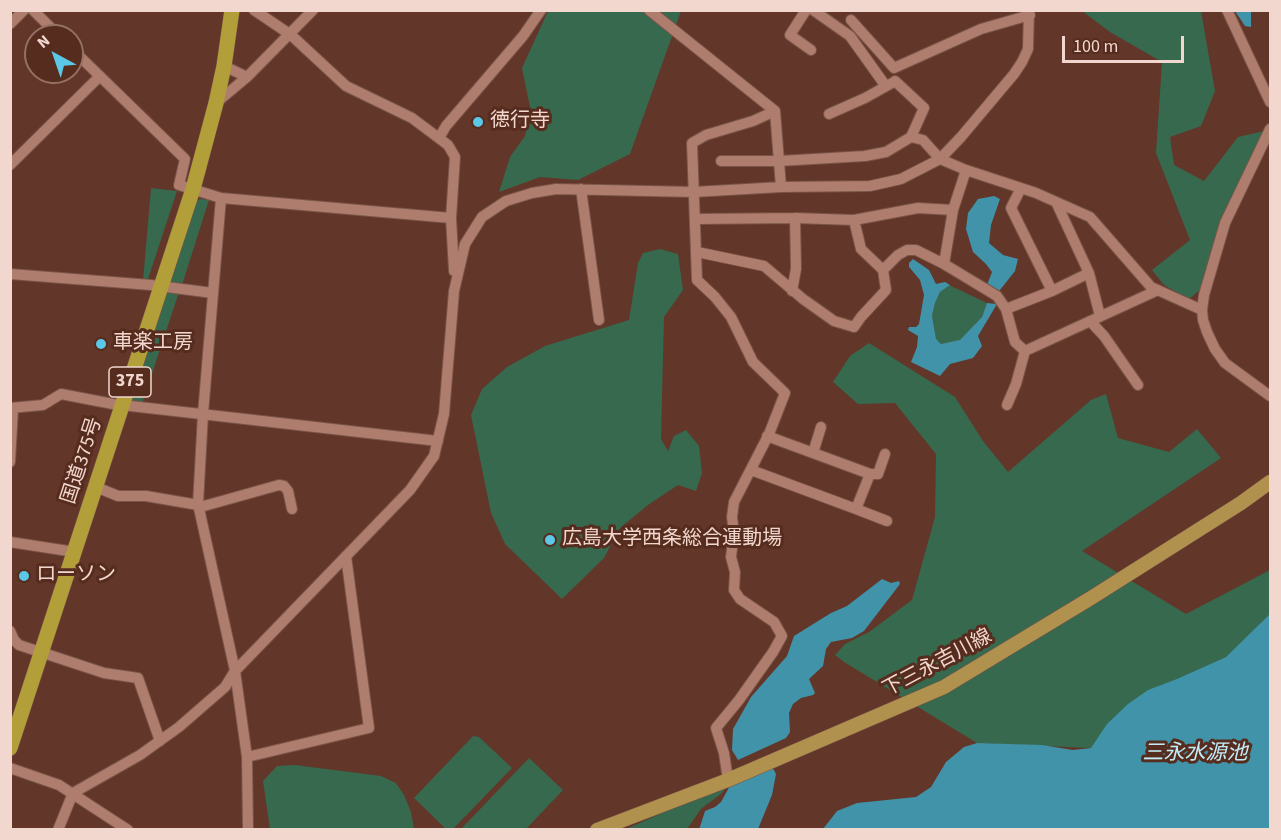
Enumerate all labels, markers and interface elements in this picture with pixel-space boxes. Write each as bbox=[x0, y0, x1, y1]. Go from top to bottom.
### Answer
north arrow bbox=[24, 24, 84, 84]
scale bar bbox=[1065, 24, 1186, 62]
text: N bbox=[33, 30, 55, 54]
text: 100 m bbox=[1073, 34, 1118, 59]
place label: 徳行寺 bbox=[490, 110, 550, 134]
marker: 徳行寺 bbox=[471, 115, 485, 129]
place label: 車楽工房 bbox=[113, 332, 193, 356]
marker: 車楽工房 bbox=[94, 337, 108, 351]
road number: 375 bbox=[109, 367, 151, 397]
street label: 国道375号 bbox=[58, 415, 108, 507]
place label: 広島大学西条総合運動場 bbox=[562, 528, 782, 552]
marker: 広島大学西条総合運動場 bbox=[543, 533, 557, 547]
place label: ローソン bbox=[36, 564, 116, 588]
marker: ローソン bbox=[17, 569, 31, 583]
street label: 下三永吉川線 bbox=[879, 625, 997, 703]
water label: 三永水源池 bbox=[1143, 741, 1247, 767]

